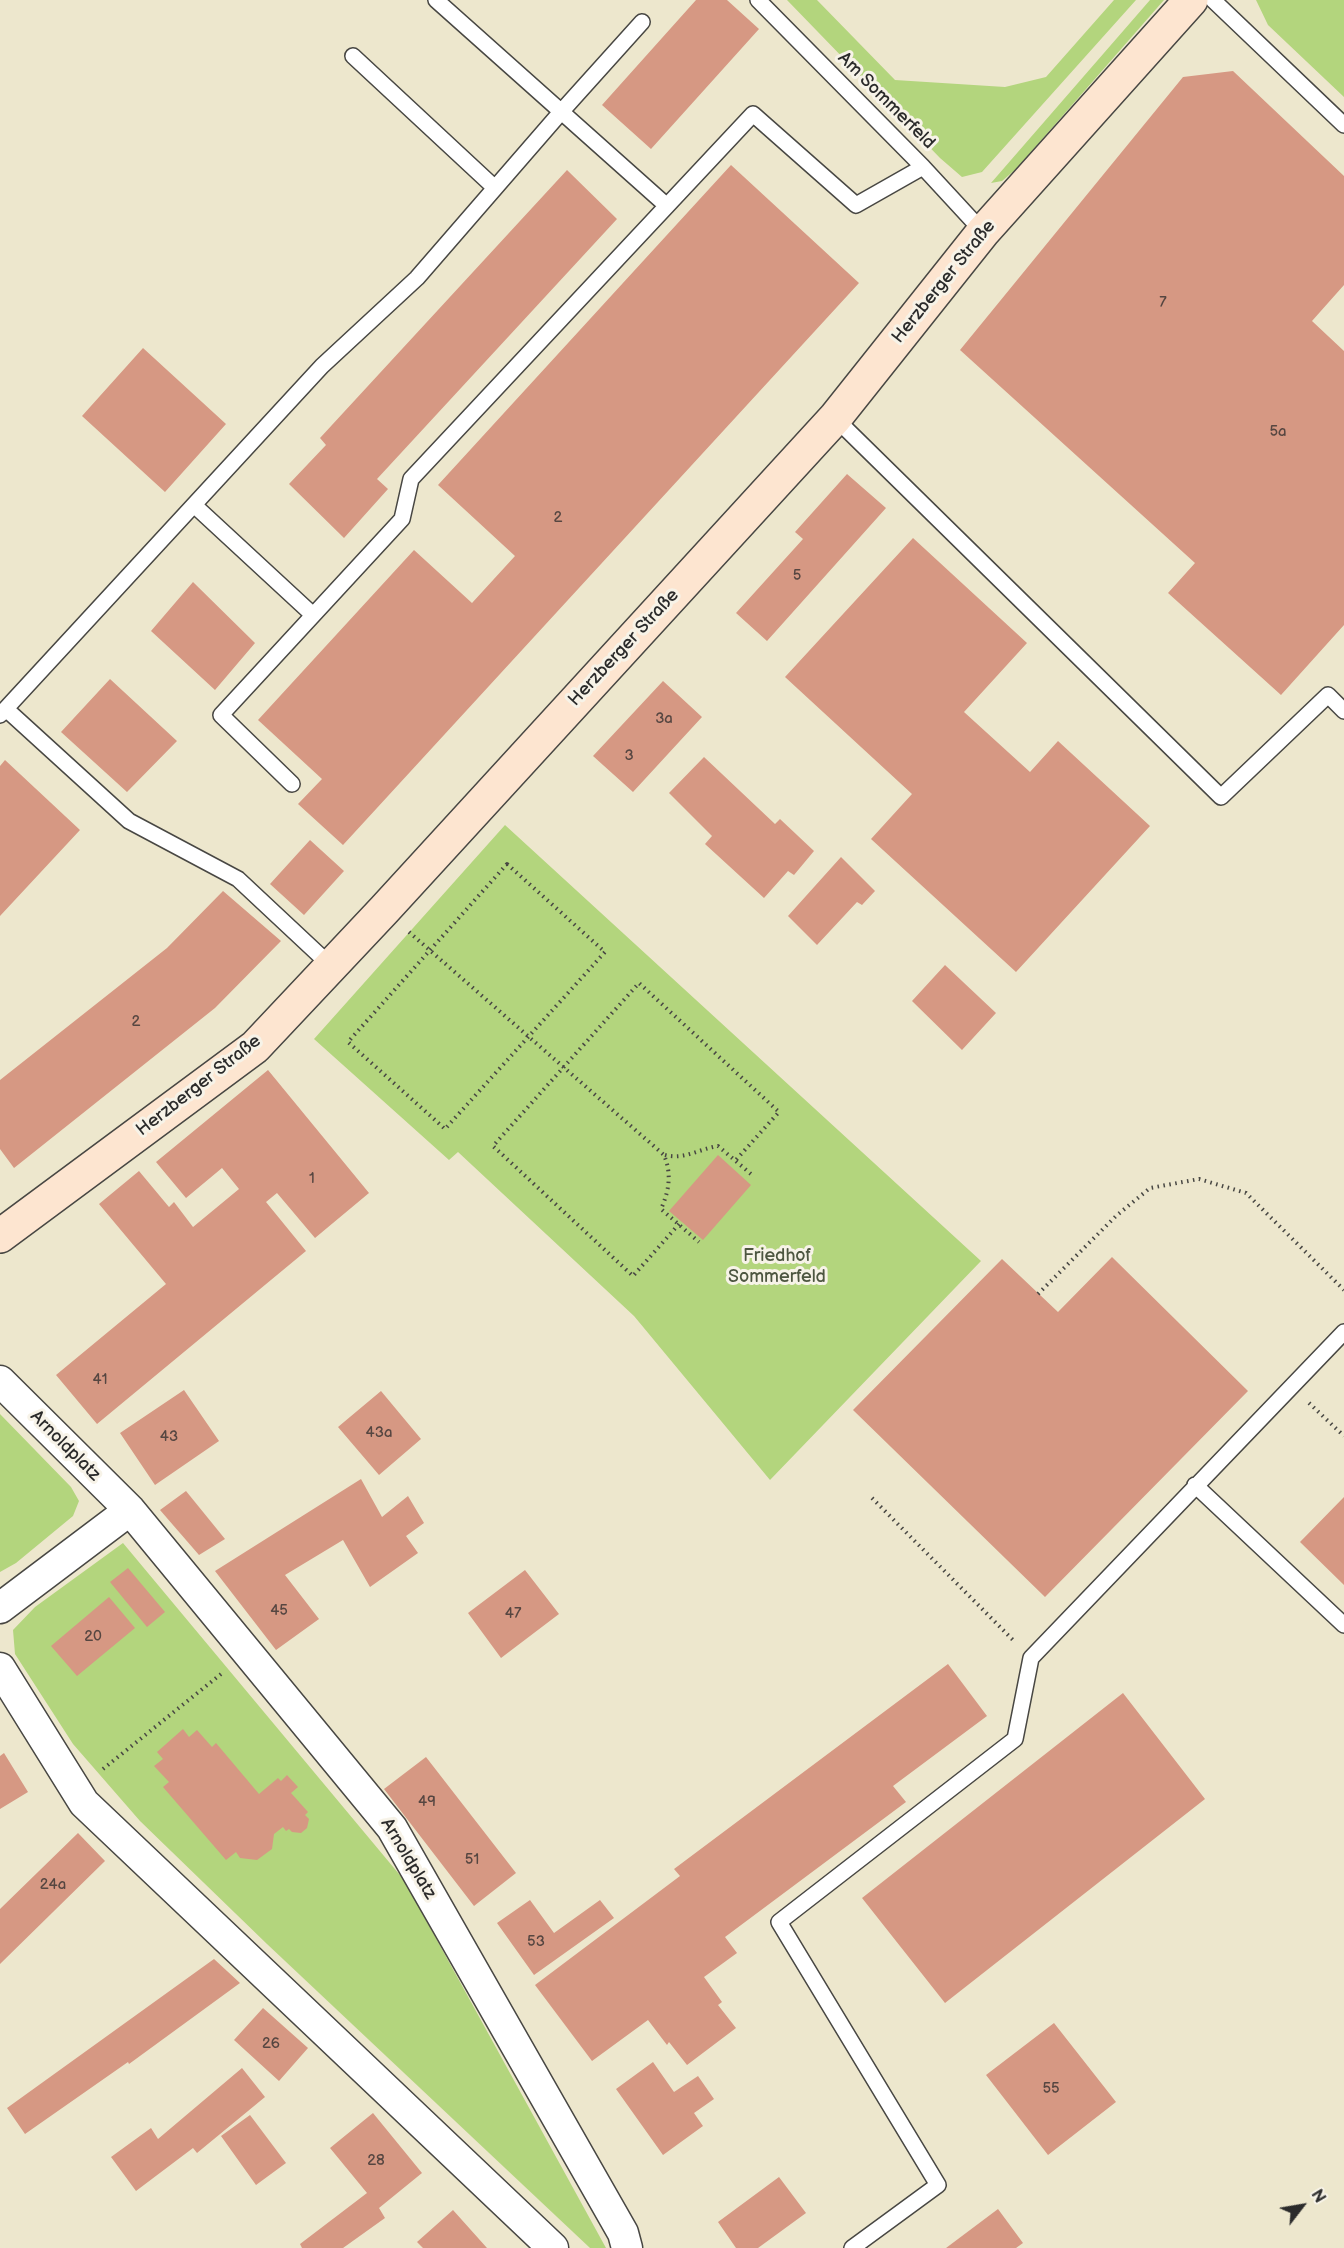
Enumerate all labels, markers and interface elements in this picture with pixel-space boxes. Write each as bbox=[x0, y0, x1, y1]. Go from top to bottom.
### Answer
street label: Am Sommerfeld bbox=[833, 48, 939, 154]
street label: Herzberger Straße bbox=[888, 216, 1000, 348]
house number: 7 bbox=[1159, 294, 1167, 312]
house number: 5a bbox=[1269, 423, 1287, 441]
house number: 2 bbox=[554, 509, 562, 527]
house number: 5 bbox=[793, 567, 801, 585]
street label: Herzberger Straße bbox=[564, 585, 684, 711]
house number: 3a bbox=[655, 710, 673, 728]
house number: 3 bbox=[624, 747, 634, 765]
house number: 2 bbox=[132, 1013, 140, 1031]
street label: Herzberger Straße bbox=[132, 1031, 266, 1141]
house number: 1 bbox=[309, 1170, 315, 1188]
park label: Friedhof Sommerfeld bbox=[728, 1245, 826, 1288]
house number: 41 bbox=[93, 1371, 107, 1389]
street label: Arnoldplatz bbox=[25, 1406, 105, 1486]
house number: 43a bbox=[366, 1424, 392, 1442]
house number: 43 bbox=[160, 1428, 178, 1446]
house number: 45 bbox=[270, 1602, 288, 1620]
house number: 47 bbox=[505, 1605, 521, 1623]
house number: 20 bbox=[84, 1628, 102, 1646]
house number: 49 bbox=[418, 1793, 436, 1811]
street label: Arnoldplatz bbox=[375, 1815, 441, 1903]
house number: 51 bbox=[465, 1851, 479, 1869]
house number: 24a bbox=[40, 1876, 66, 1894]
house number: 53 bbox=[527, 1933, 545, 1951]
house number: 26 bbox=[262, 2035, 280, 2053]
house number: 55 bbox=[1042, 2080, 1060, 2098]
house number: 28 bbox=[367, 2152, 385, 2170]
north arrow bbox=[1272, 2176, 1332, 2236]
text: N bbox=[1307, 2186, 1329, 2207]

